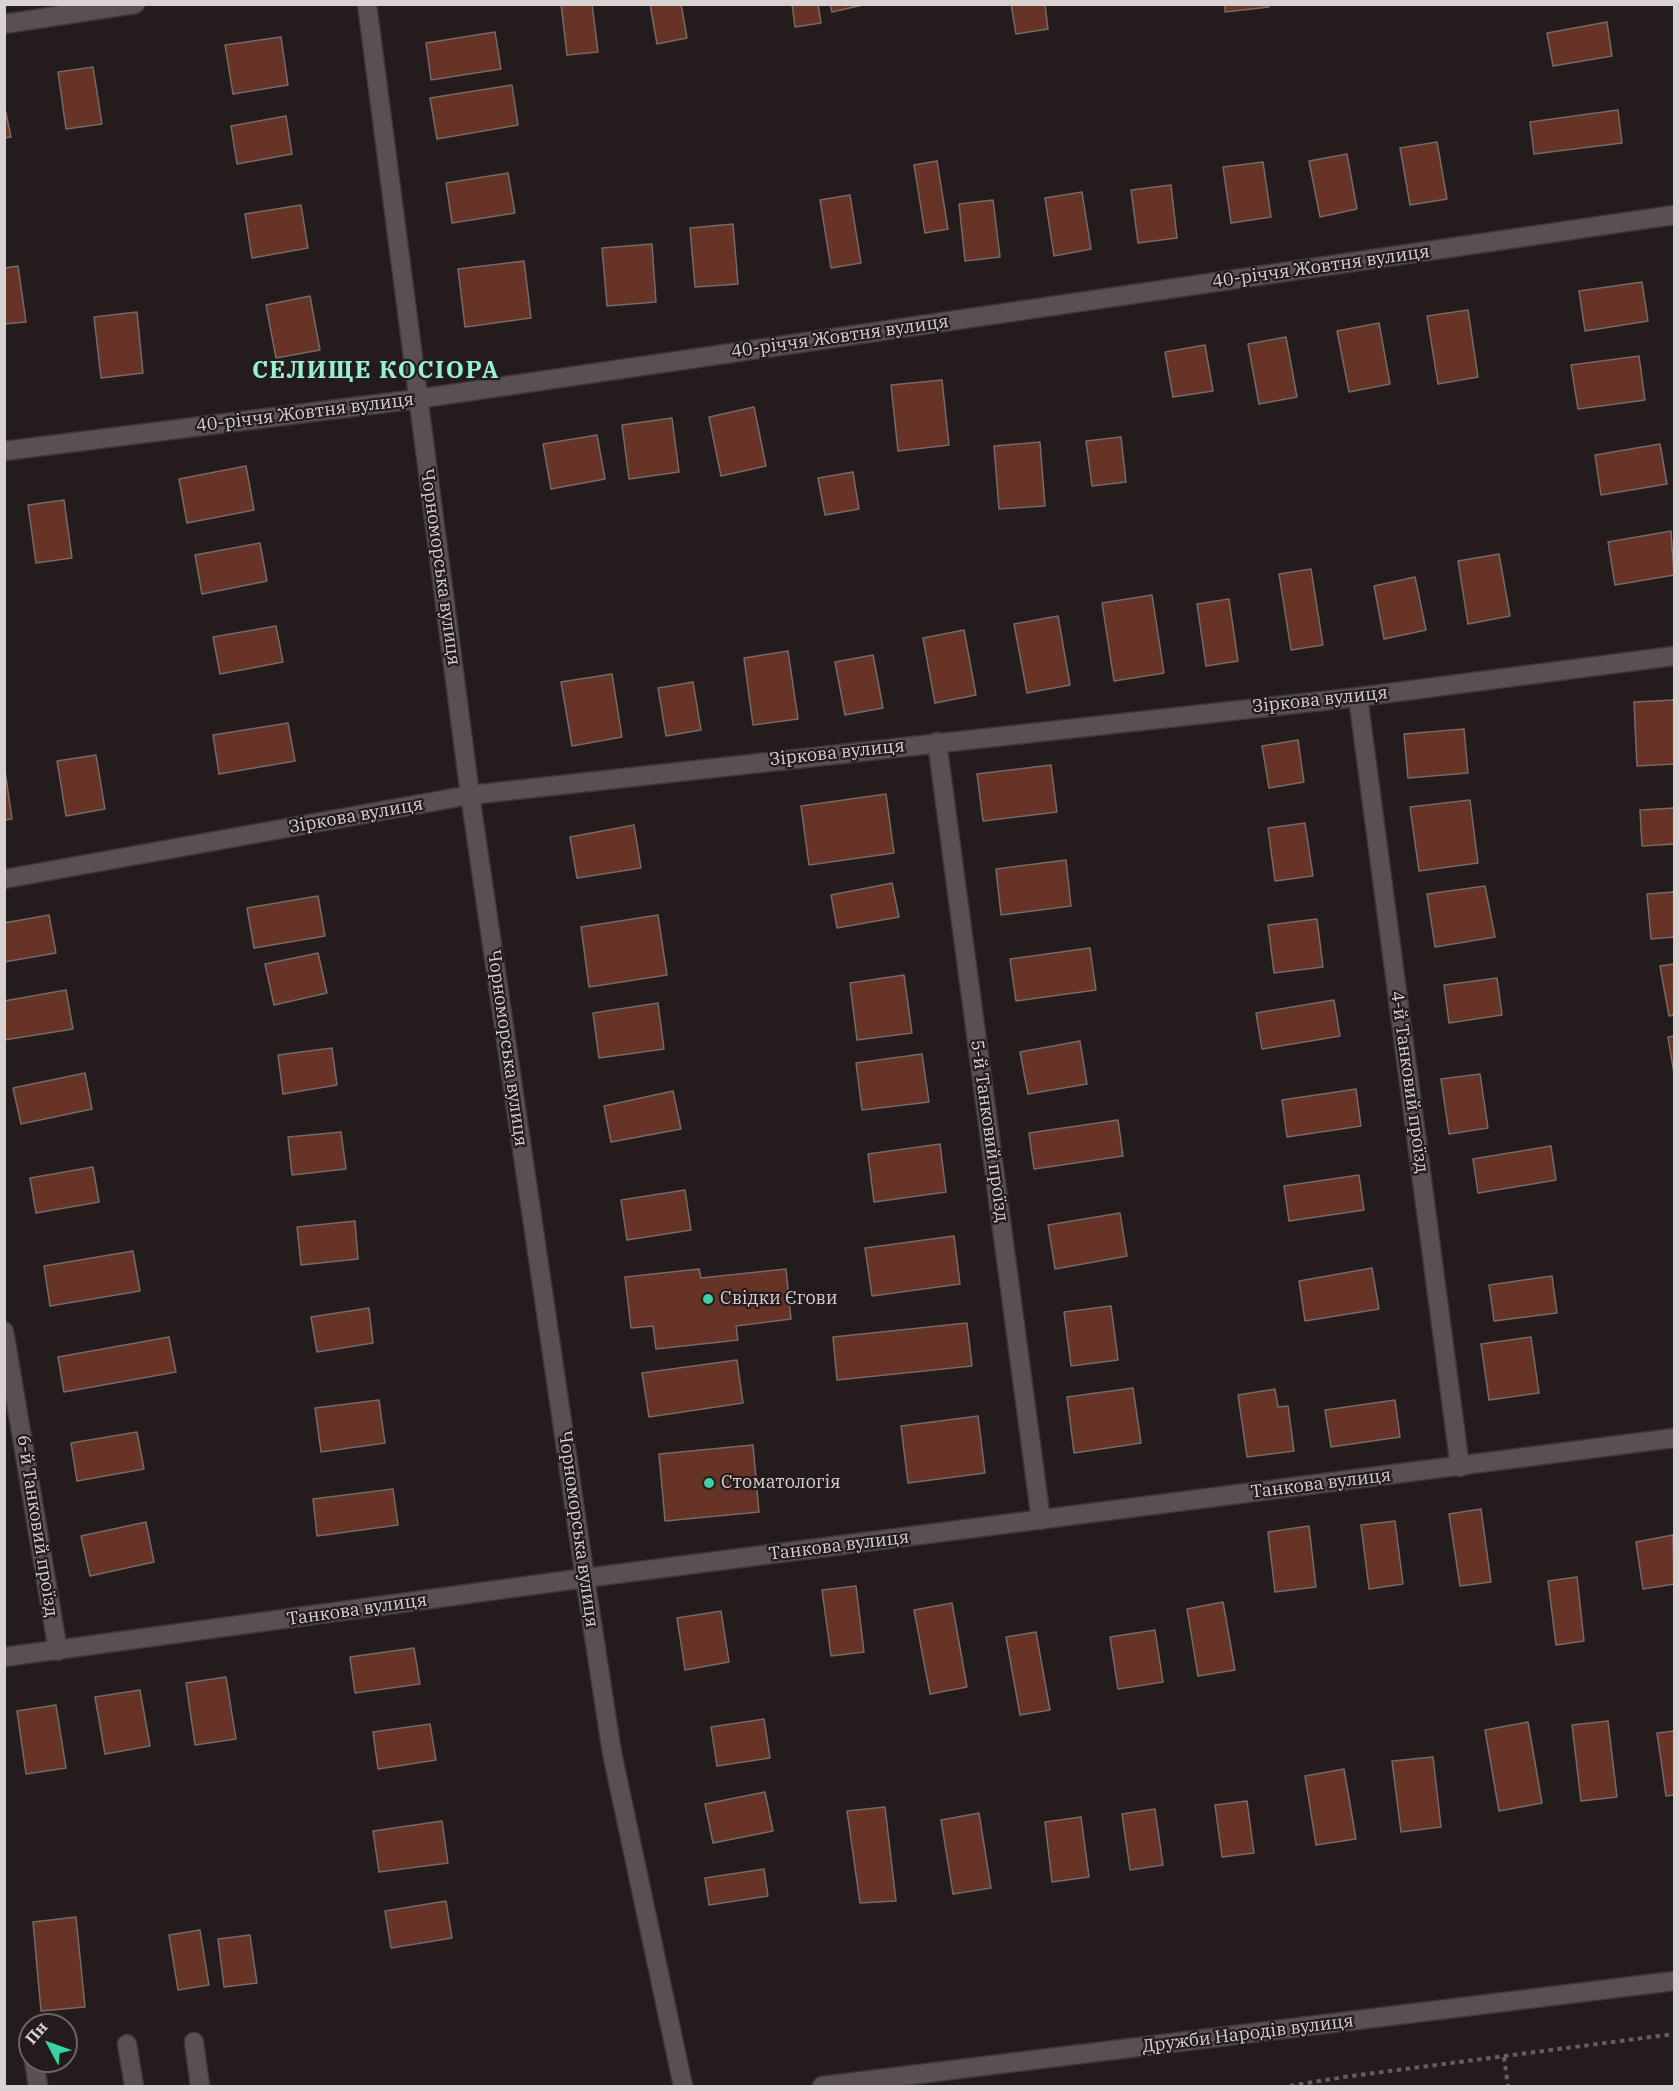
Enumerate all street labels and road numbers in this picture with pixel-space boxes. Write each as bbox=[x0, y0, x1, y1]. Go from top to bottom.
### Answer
street label: 40-річчя Жовтня вулиця bbox=[1211, 241, 1431, 293]
street label: 40-річчя Жовтня вулиця bbox=[730, 311, 950, 363]
street label: 40-річчя Жовтня вулиця bbox=[195, 389, 415, 437]
street label: Чорноморська вулиця bbox=[415, 467, 465, 667]
street label: Зіркова вулиця bbox=[1251, 682, 1389, 718]
street label: Зіркова вулиця bbox=[768, 735, 906, 771]
street label: Зіркова вулиця bbox=[287, 794, 425, 838]
street label: Чорноморська вулиця bbox=[482, 948, 532, 1148]
street label: 4-й Танковий проїзд bbox=[1386, 989, 1432, 1175]
street label: 5-й Танковий проїзд bbox=[966, 1038, 1012, 1224]
street label: Чорноморська вулиця bbox=[553, 1429, 603, 1629]
street label: 6-й Танковий проїзд bbox=[12, 1433, 62, 1619]
street label: Танкова вулиця bbox=[1250, 1465, 1392, 1503]
street label: Танкова вулиця bbox=[768, 1527, 910, 1565]
street label: Танкова вулиця bbox=[286, 1589, 428, 1631]
street label: Дружби Народів вулиця bbox=[1141, 2010, 1355, 2058]

